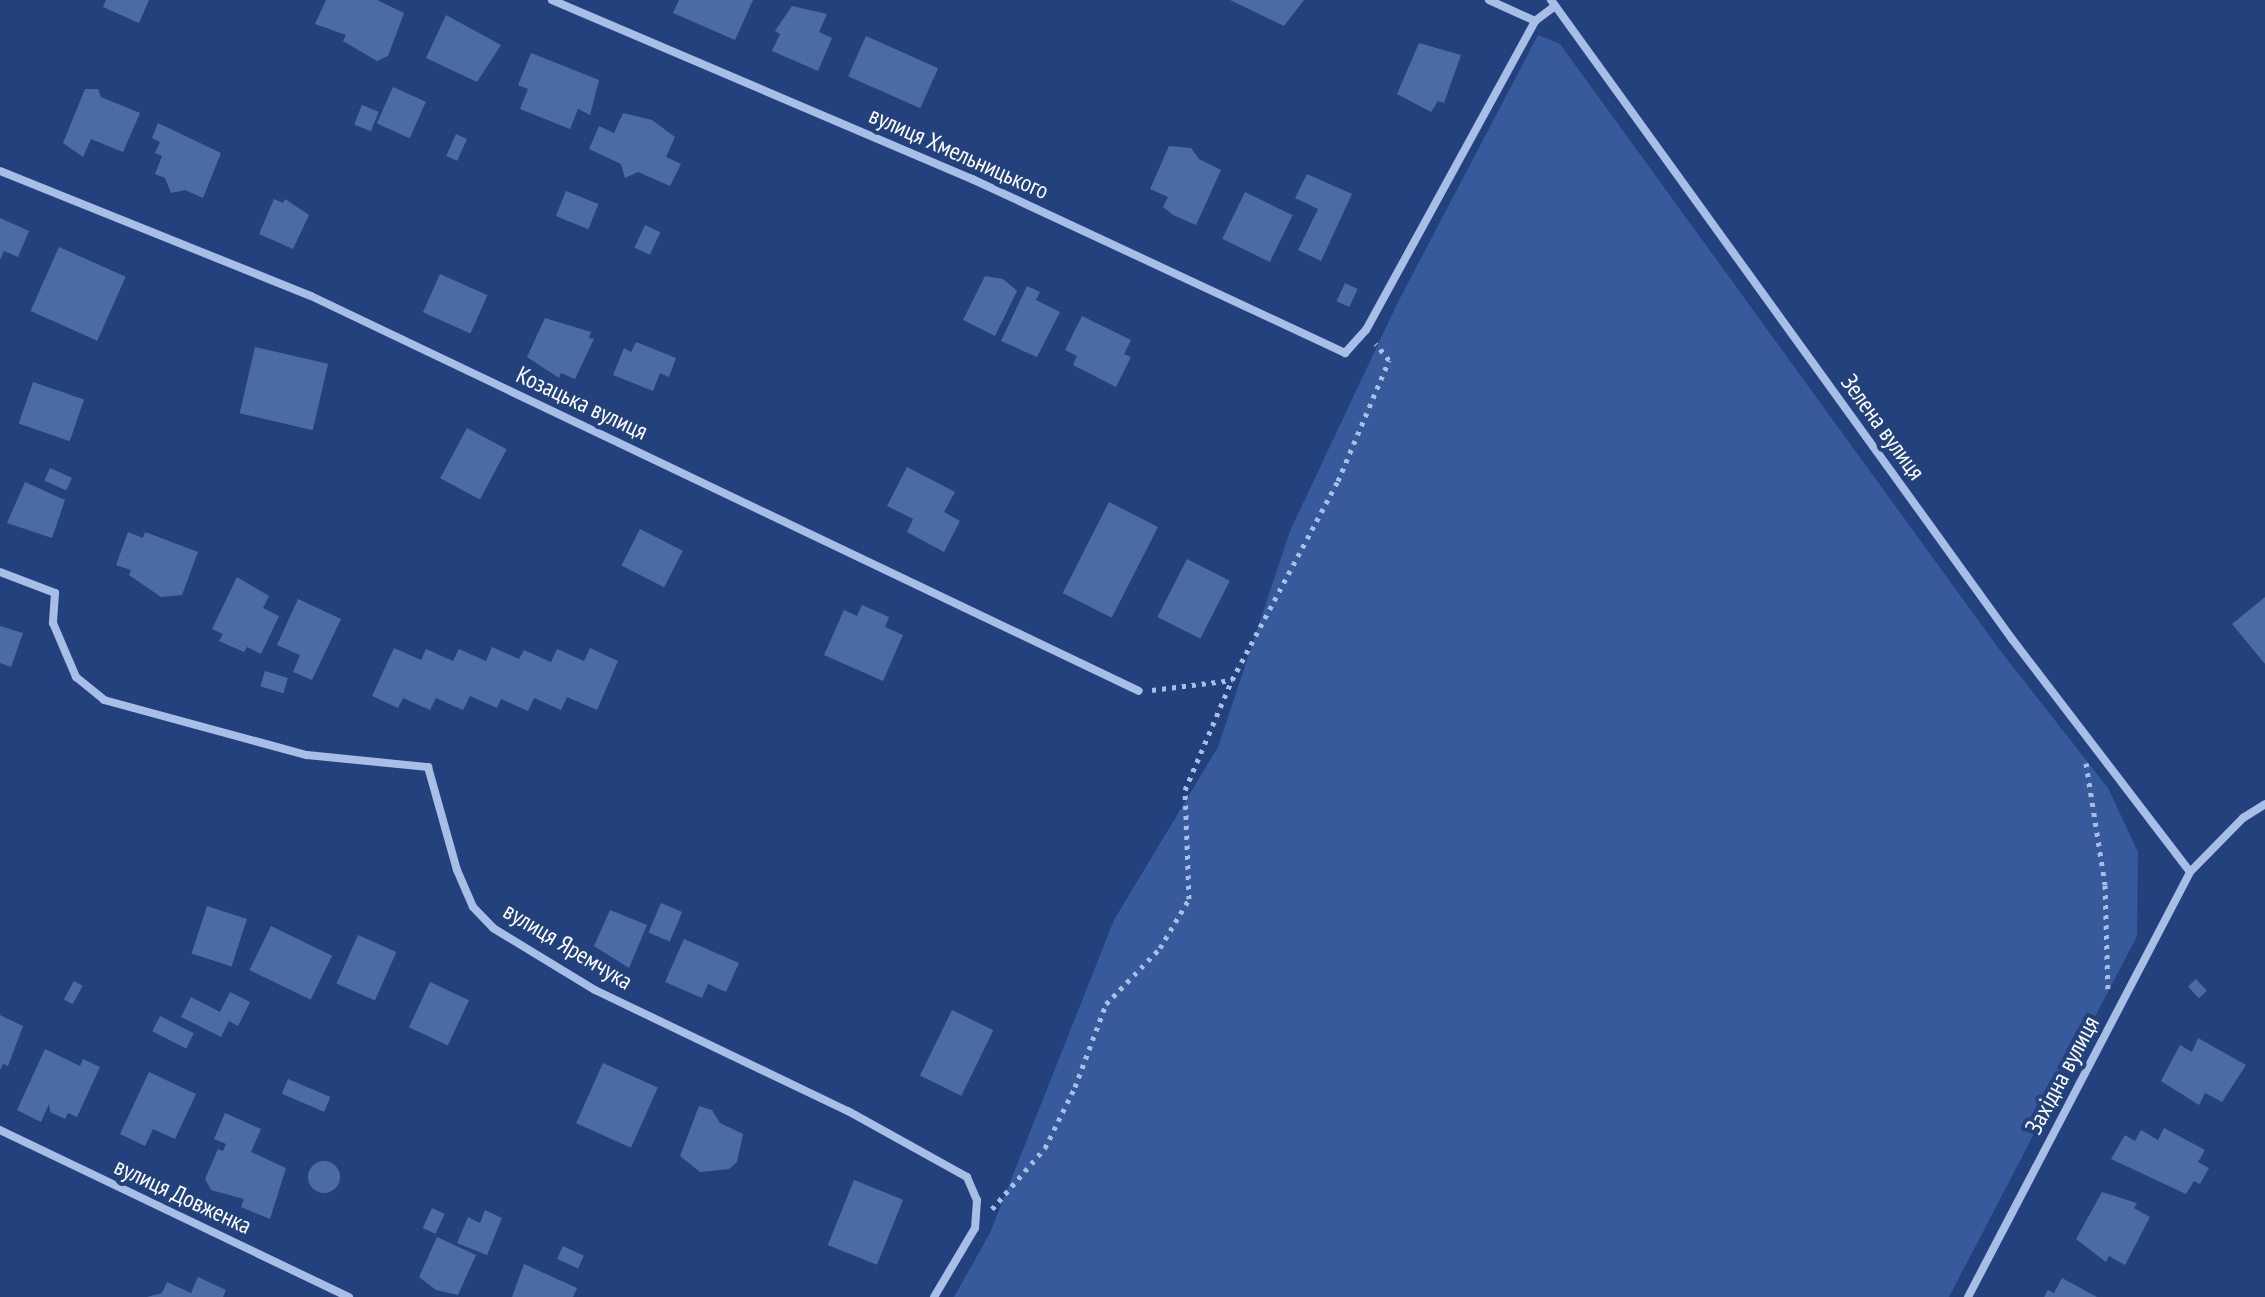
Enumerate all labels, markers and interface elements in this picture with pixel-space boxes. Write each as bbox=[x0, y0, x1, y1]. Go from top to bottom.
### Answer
street label: вулиця Хмельницького bbox=[865, 100, 1053, 206]
street label: Козацька вулиця bbox=[512, 360, 652, 446]
street label: Зелена вулиця bbox=[1835, 369, 1931, 485]
street label: вулиця Яремчука bbox=[498, 896, 638, 996]
street label: Західна вулиця bbox=[2019, 1011, 2105, 1139]
street label: вулиця Довженка bbox=[110, 1152, 256, 1240]

